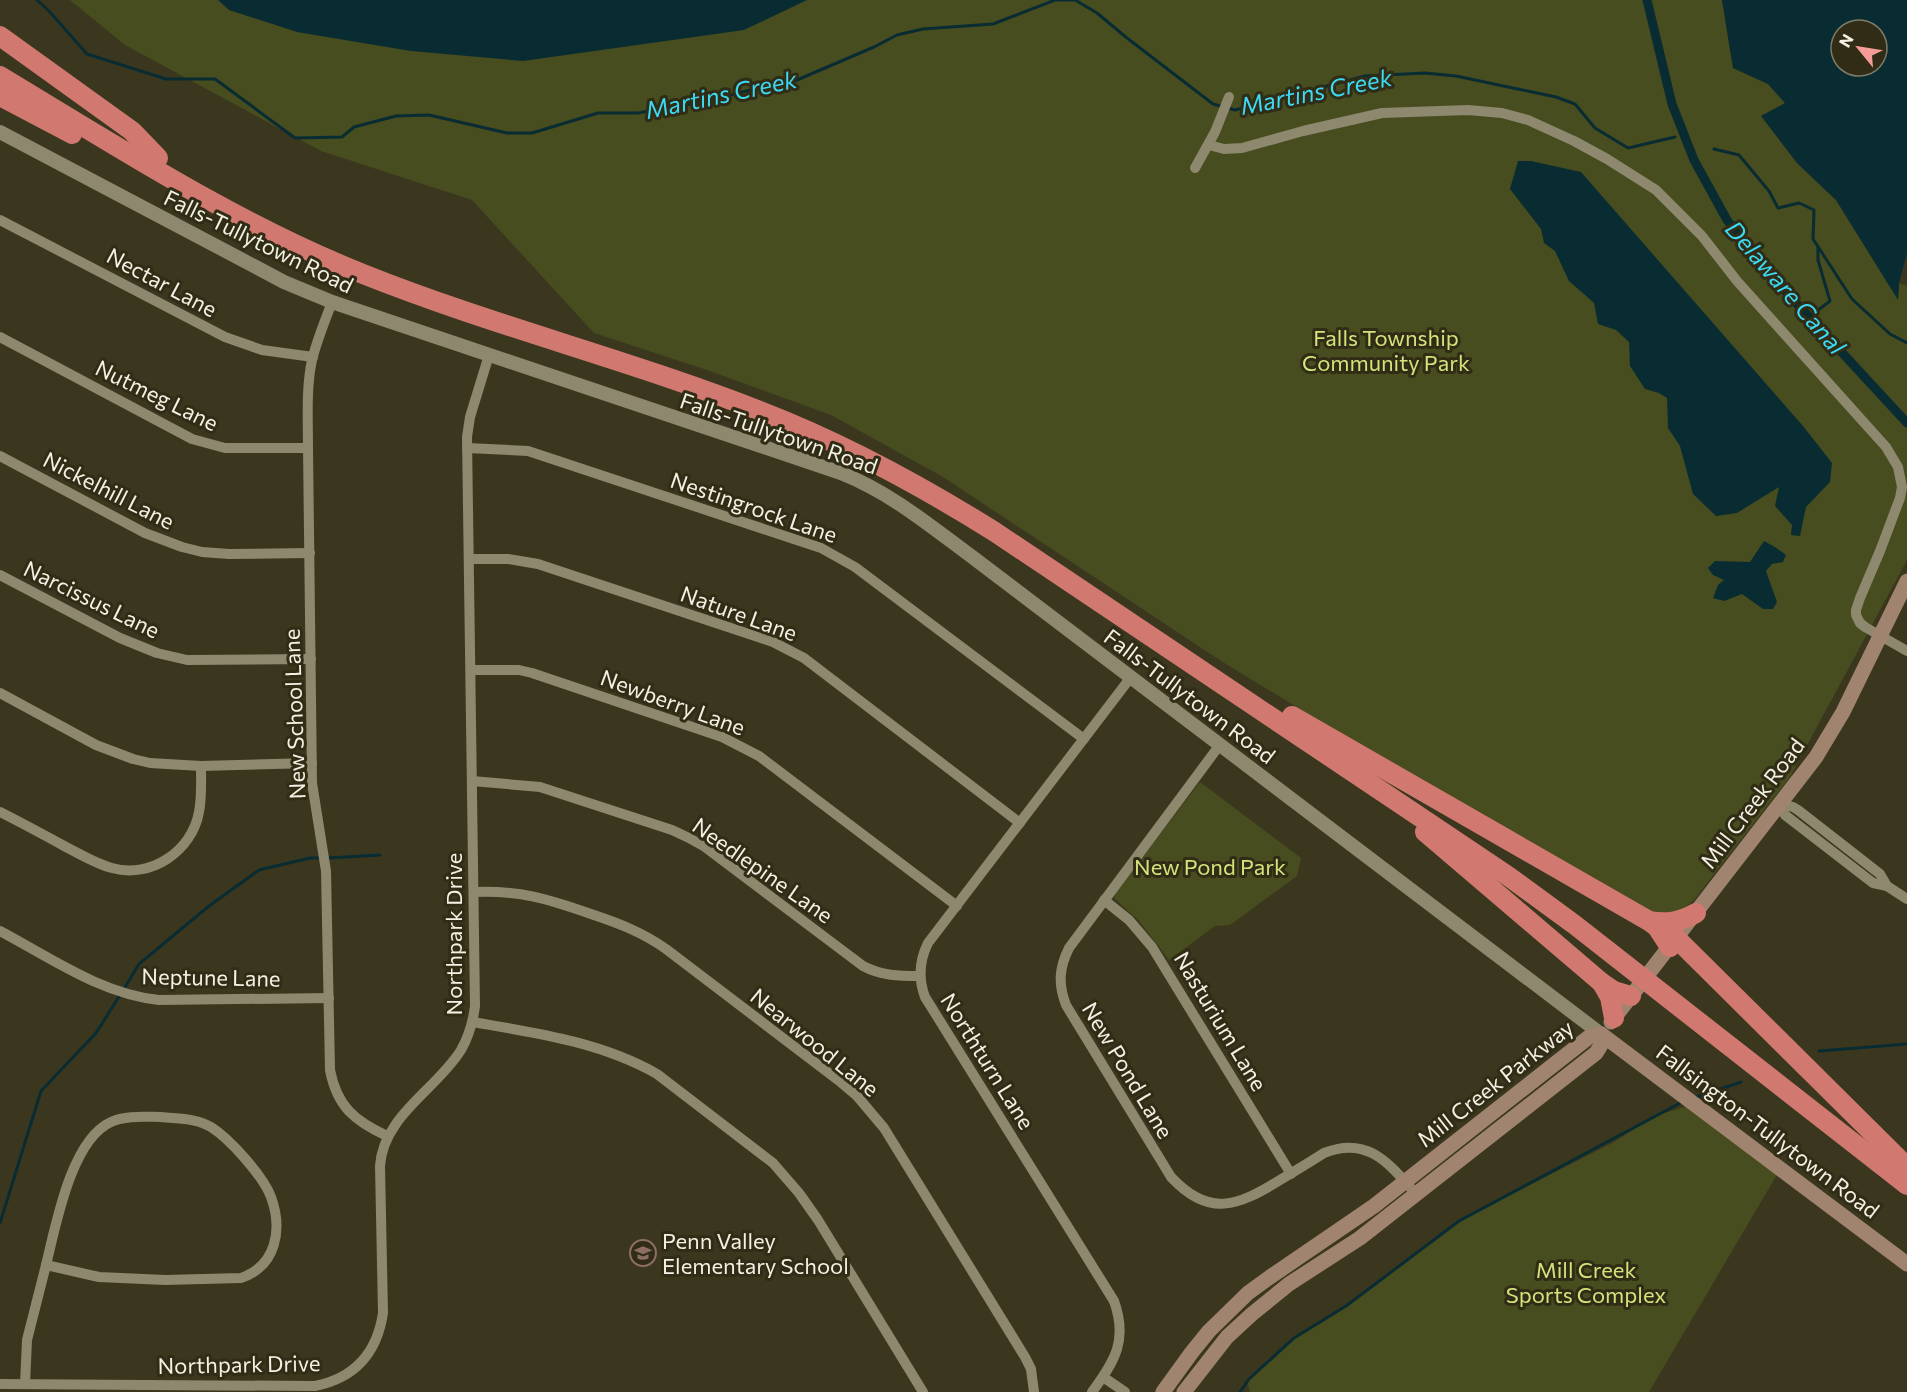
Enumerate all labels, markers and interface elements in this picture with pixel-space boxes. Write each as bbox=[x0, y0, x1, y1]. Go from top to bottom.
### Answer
north arrow bbox=[1829, 18, 1889, 78]
text: N bbox=[1834, 30, 1857, 50]
water label: Martins Creek bbox=[1238, 62, 1395, 120]
water label: Martins Creek bbox=[643, 64, 800, 124]
street label: Falls-Tullytown Road bbox=[160, 183, 358, 299]
water label: Delaware Canal bbox=[1720, 214, 1853, 361]
street label: Nectar Lane bbox=[102, 242, 222, 322]
park label: Falls Township Community Park bbox=[1302, 324, 1470, 376]
street label: Nutmeg Lane bbox=[91, 354, 223, 436]
street label: Falls-Tullytown Road bbox=[677, 386, 881, 480]
street label: Nickelhill Lane bbox=[39, 445, 179, 535]
street label: Nestingrock Lane bbox=[667, 466, 841, 548]
street label: Narcissus Lane bbox=[20, 554, 164, 644]
street label: Nature Lane bbox=[677, 579, 801, 647]
street label: Falls-Tullytown Road bbox=[1099, 623, 1281, 769]
street label: New School Lane bbox=[278, 628, 310, 800]
street label: Newberry Lane bbox=[597, 663, 749, 741]
street label: Mill Creek Road bbox=[1694, 732, 1810, 874]
street label: Needlepine Lane bbox=[688, 812, 838, 928]
street label: Northpark Drive bbox=[440, 853, 467, 1015]
park label: New Pond Park bbox=[1134, 853, 1286, 880]
street label: Nasturium Lane bbox=[1169, 946, 1273, 1096]
street label: Neptune Lane bbox=[141, 962, 281, 992]
street label: Nearwood Lane bbox=[745, 982, 885, 1102]
street label: Northturn Lane bbox=[935, 988, 1041, 1134]
street label: New Pond Lane bbox=[1077, 997, 1179, 1143]
street label: Mill Creek Parkway bbox=[1411, 1014, 1579, 1152]
street label: Fallsington-Tullytown Road bbox=[1651, 1038, 1885, 1224]
place label: Penn Valley Elementary School bbox=[662, 1227, 849, 1279]
school or university icon: Penn Valley Elementary School bbox=[628, 1238, 658, 1268]
park label: Mill Creek Sports Complex bbox=[1506, 1256, 1666, 1308]
street label: Northpark Drive bbox=[157, 1349, 321, 1379]

